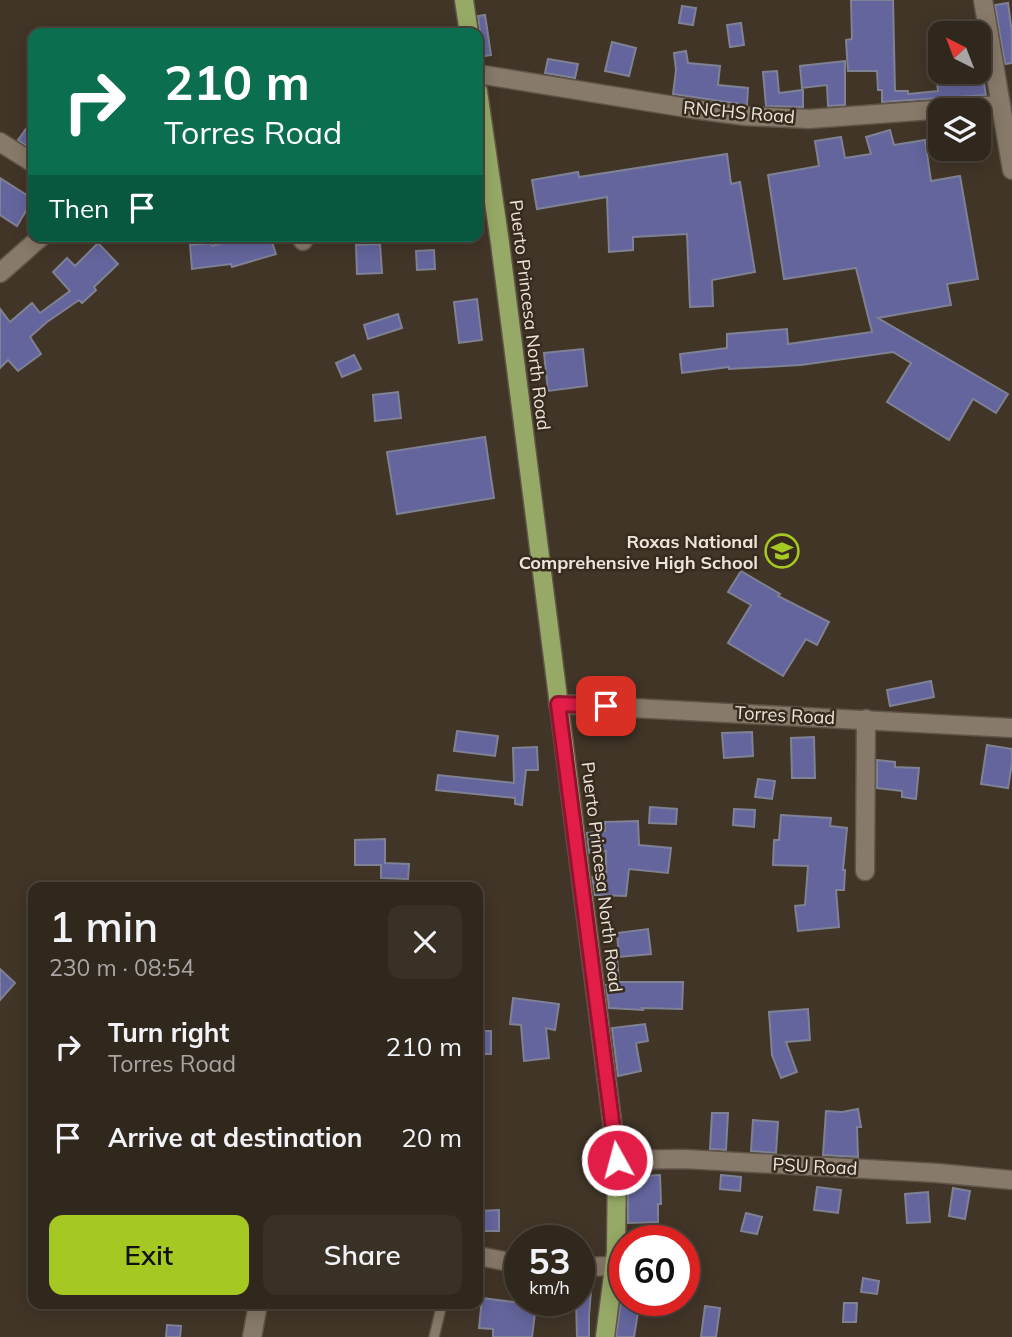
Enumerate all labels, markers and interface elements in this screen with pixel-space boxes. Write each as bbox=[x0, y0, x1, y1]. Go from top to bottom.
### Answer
north arrow bbox=[928, 21, 990, 84]
map controls bbox=[928, 21, 991, 161]
text: 210 m bbox=[164, 51, 310, 112]
icon: right bbox=[49, 56, 140, 147]
street label: RNCHS Road bbox=[682, 96, 796, 128]
button: layers bbox=[928, 98, 991, 161]
text: Torres Road bbox=[164, 112, 342, 152]
icon: arrive bbox=[123, 189, 161, 227]
text: Then bbox=[49, 192, 109, 225]
street label: Puerto Princesa North Road bbox=[504, 198, 556, 432]
place label: Roxas National Comprehensive High School bbox=[519, 530, 758, 574]
school or university icon: Roxas National Comprehensive High School bbox=[763, 532, 801, 570]
pin bbox=[576, 676, 636, 736]
icon: arrive bbox=[587, 687, 625, 725]
street label: Torres Road bbox=[734, 701, 836, 729]
street label: Puerto Princesa North Road bbox=[576, 760, 628, 994]
text: 1 min bbox=[49, 900, 158, 953]
button: close bbox=[388, 905, 462, 979]
text: 230 m · 08:54 bbox=[49, 953, 194, 982]
text: Turn right bbox=[108, 1016, 229, 1049]
icon: right bbox=[49, 1028, 87, 1066]
text: 210 m bbox=[386, 1030, 462, 1063]
text: Torres Road bbox=[108, 1049, 236, 1078]
icon: arrive bbox=[49, 1119, 87, 1157]
text: Arrive at destination bbox=[108, 1121, 363, 1154]
text: 20 m bbox=[401, 1121, 462, 1154]
position arrow bbox=[580, 1123, 654, 1197]
street label: PSU Road bbox=[772, 1152, 858, 1180]
button: Exit bbox=[49, 1215, 249, 1295]
button: Share bbox=[263, 1215, 462, 1295]
speed limit sign: 60 bbox=[609, 1225, 700, 1316]
text: 53 bbox=[528, 1239, 571, 1283]
text: km/h bbox=[529, 1276, 570, 1299]

